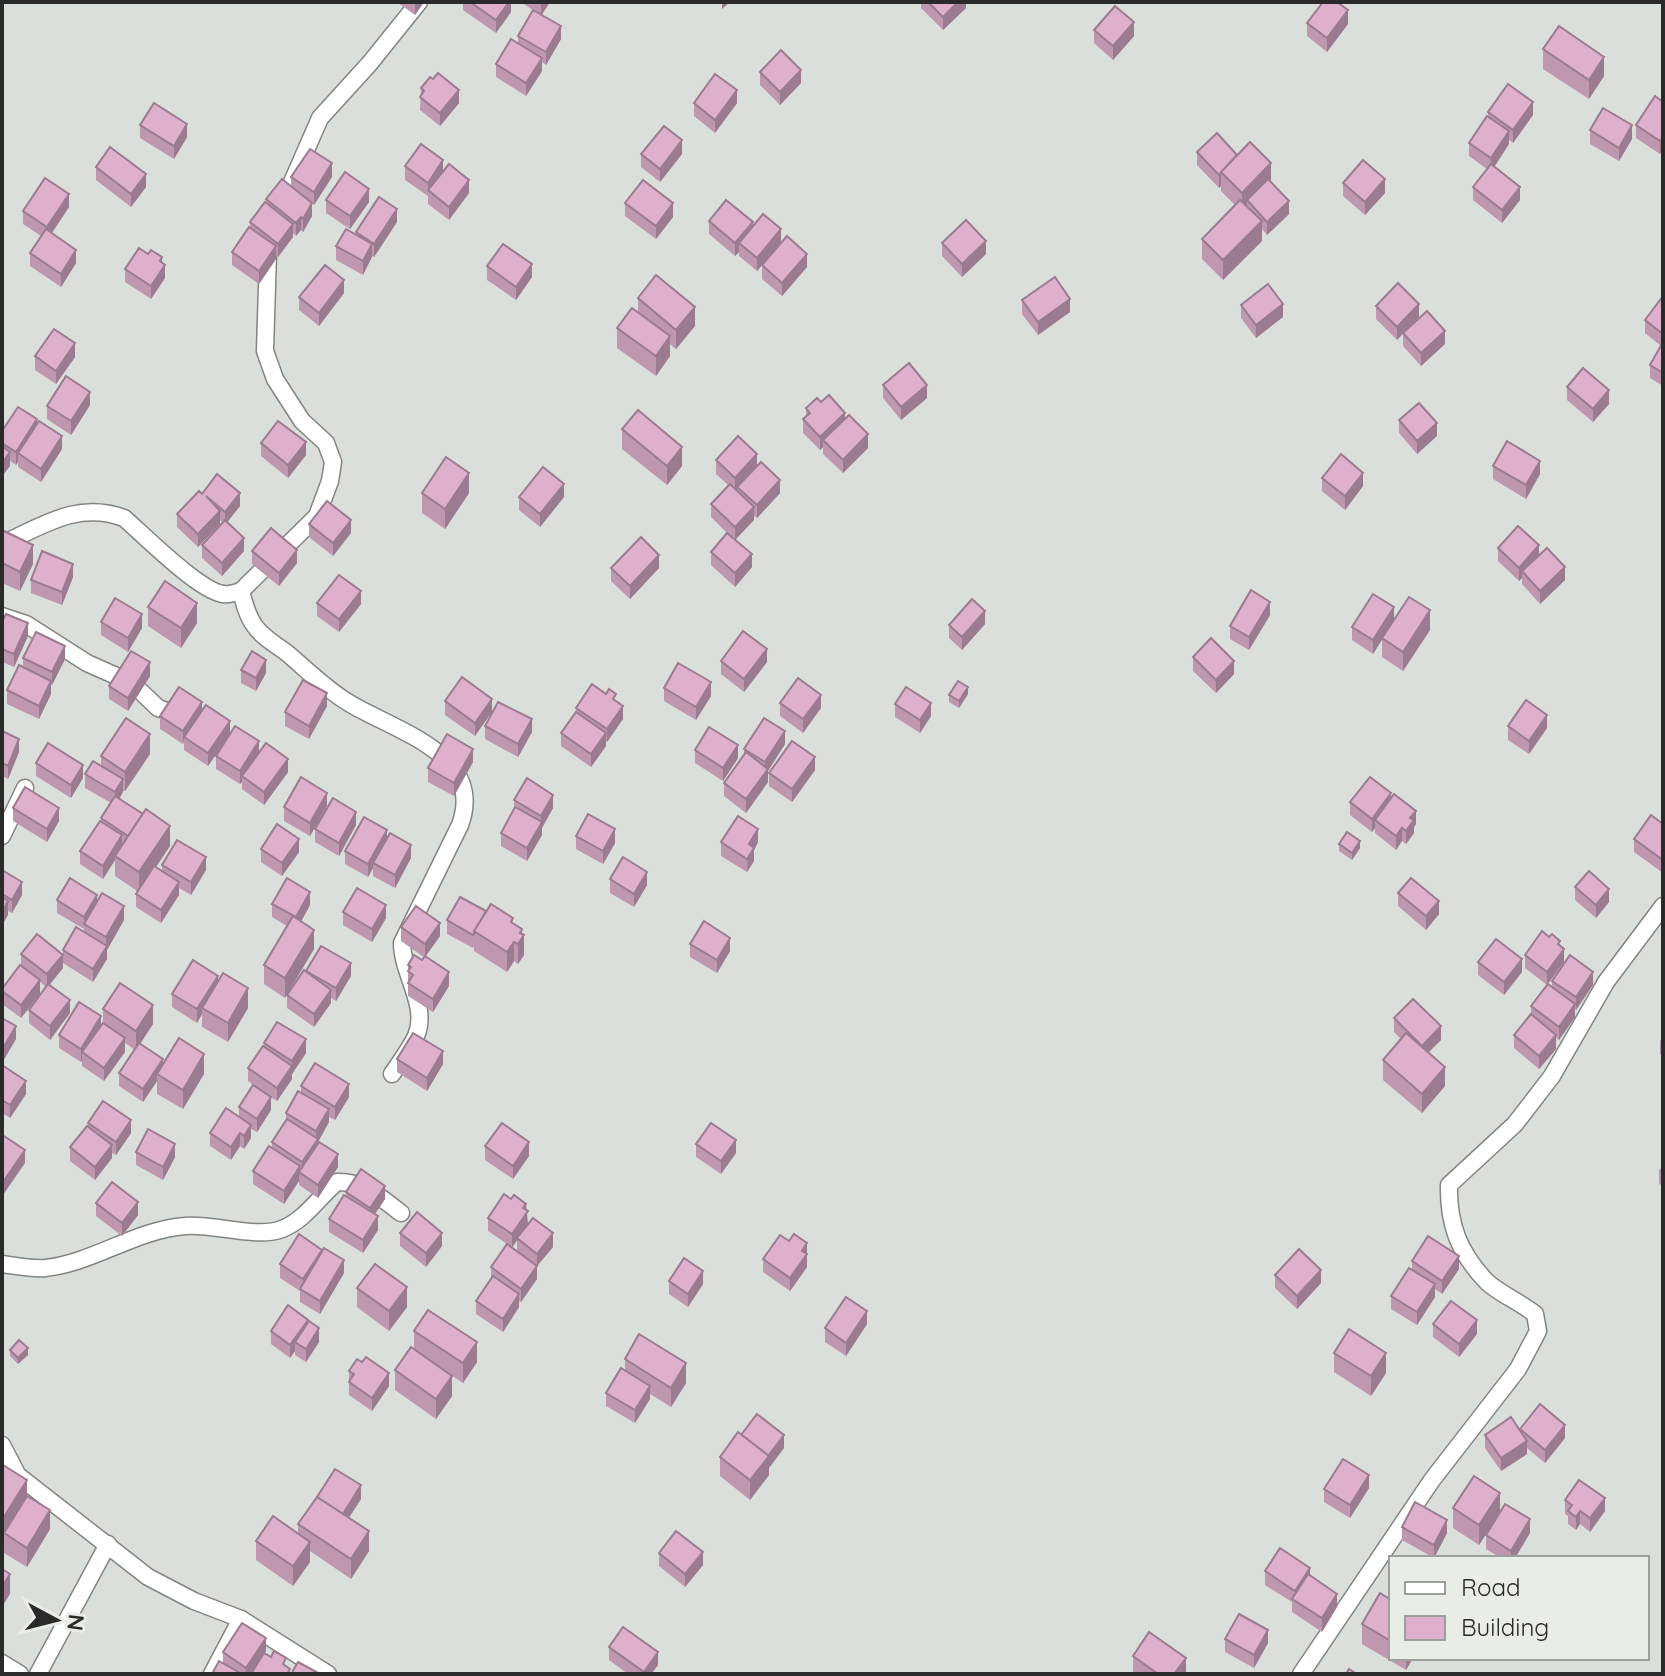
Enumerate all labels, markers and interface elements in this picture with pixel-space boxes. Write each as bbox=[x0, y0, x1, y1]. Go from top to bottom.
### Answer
legend bbox=[1389, 1556, 1649, 1660]
text: Road bbox=[1461, 1572, 1521, 1602]
north arrow bbox=[16, 1580, 96, 1660]
text: Building bbox=[1461, 1612, 1549, 1642]
text: N bbox=[61, 1613, 91, 1632]

